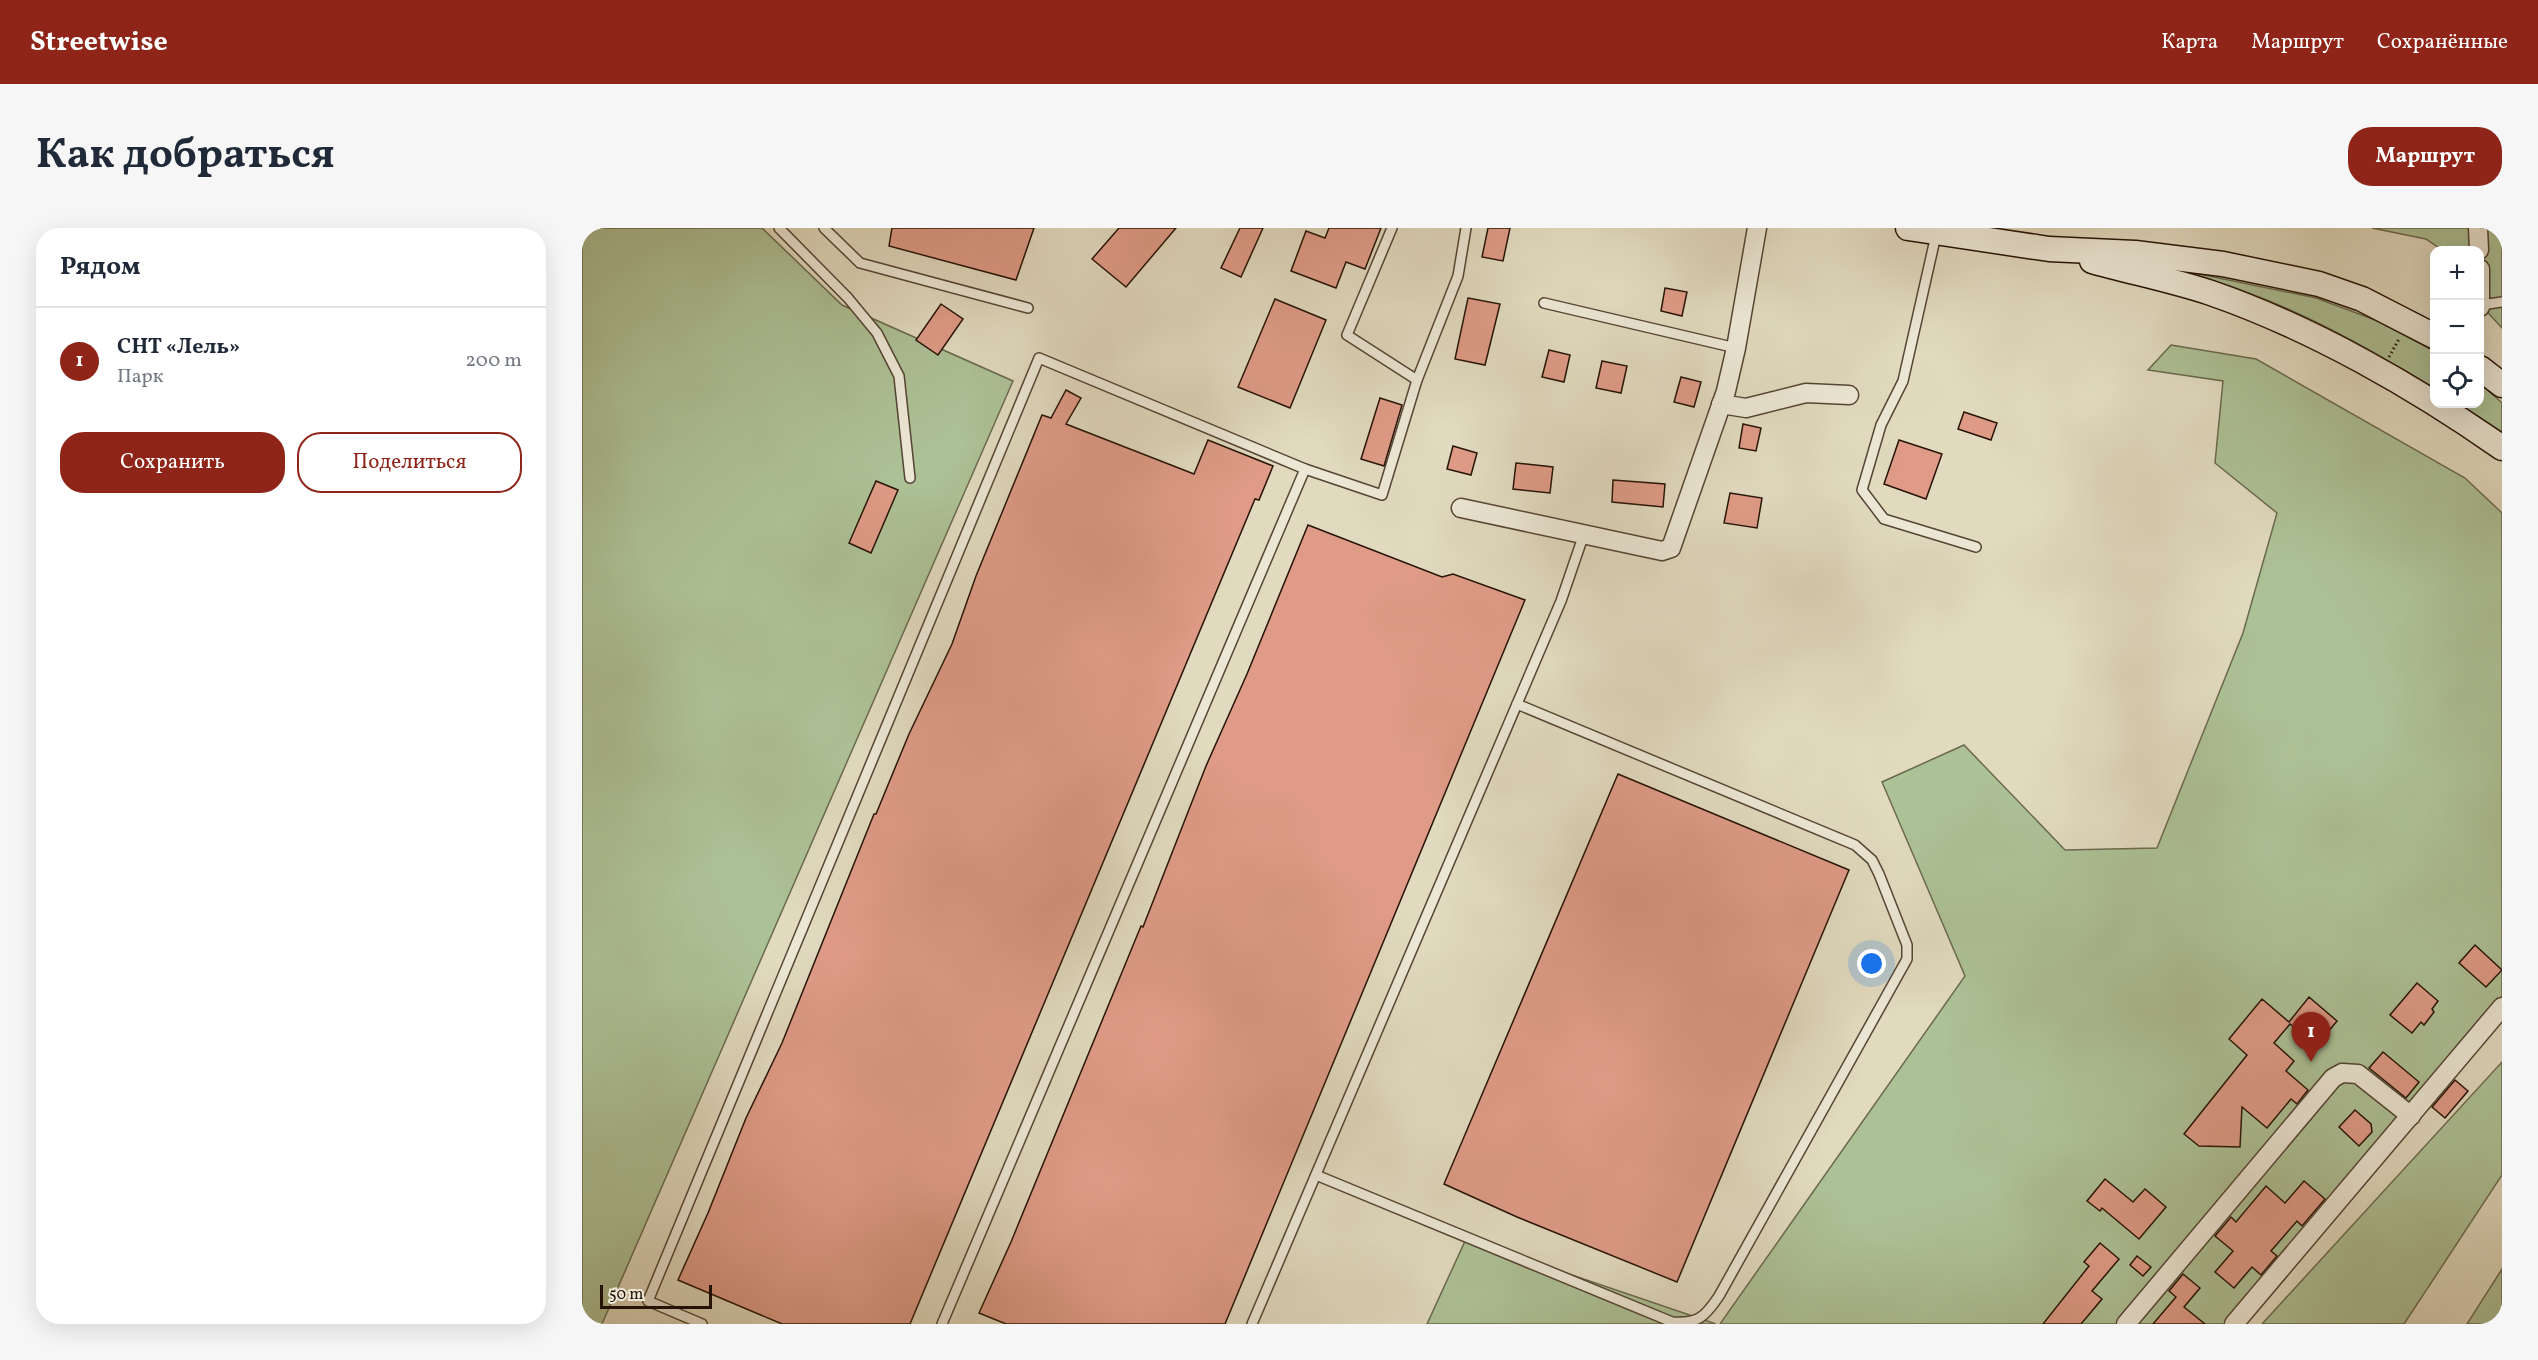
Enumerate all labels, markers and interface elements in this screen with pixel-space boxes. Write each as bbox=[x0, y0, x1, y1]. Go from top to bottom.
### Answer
text: Streetwise bbox=[30, 23, 168, 62]
text: Карта bbox=[2161, 28, 2218, 57]
text: Маршрут bbox=[2251, 28, 2344, 57]
text: Сохранённые bbox=[2377, 28, 2508, 57]
text: Как добраться bbox=[36, 127, 335, 186]
button: Маршрут bbox=[2348, 127, 2502, 186]
map controls bbox=[2430, 246, 2484, 408]
button: + bbox=[2430, 246, 2484, 300]
text: Рядом bbox=[60, 249, 140, 285]
button: − bbox=[2430, 300, 2484, 354]
text: СНТ «Лель» bbox=[117, 332, 240, 363]
text: 1 bbox=[75, 347, 84, 375]
text: 200 m bbox=[465, 347, 522, 375]
button: locate bbox=[2430, 354, 2484, 408]
text: Парк bbox=[117, 363, 163, 391]
button: Сохранить bbox=[60, 432, 285, 493]
button: Поделиться bbox=[297, 432, 522, 493]
your location bbox=[1857, 949, 1886, 978]
pin: 1 bbox=[2292, 1012, 2330, 1062]
scale bar bbox=[600, 1282, 712, 1310]
text: 50 m bbox=[609, 1284, 643, 1306]

